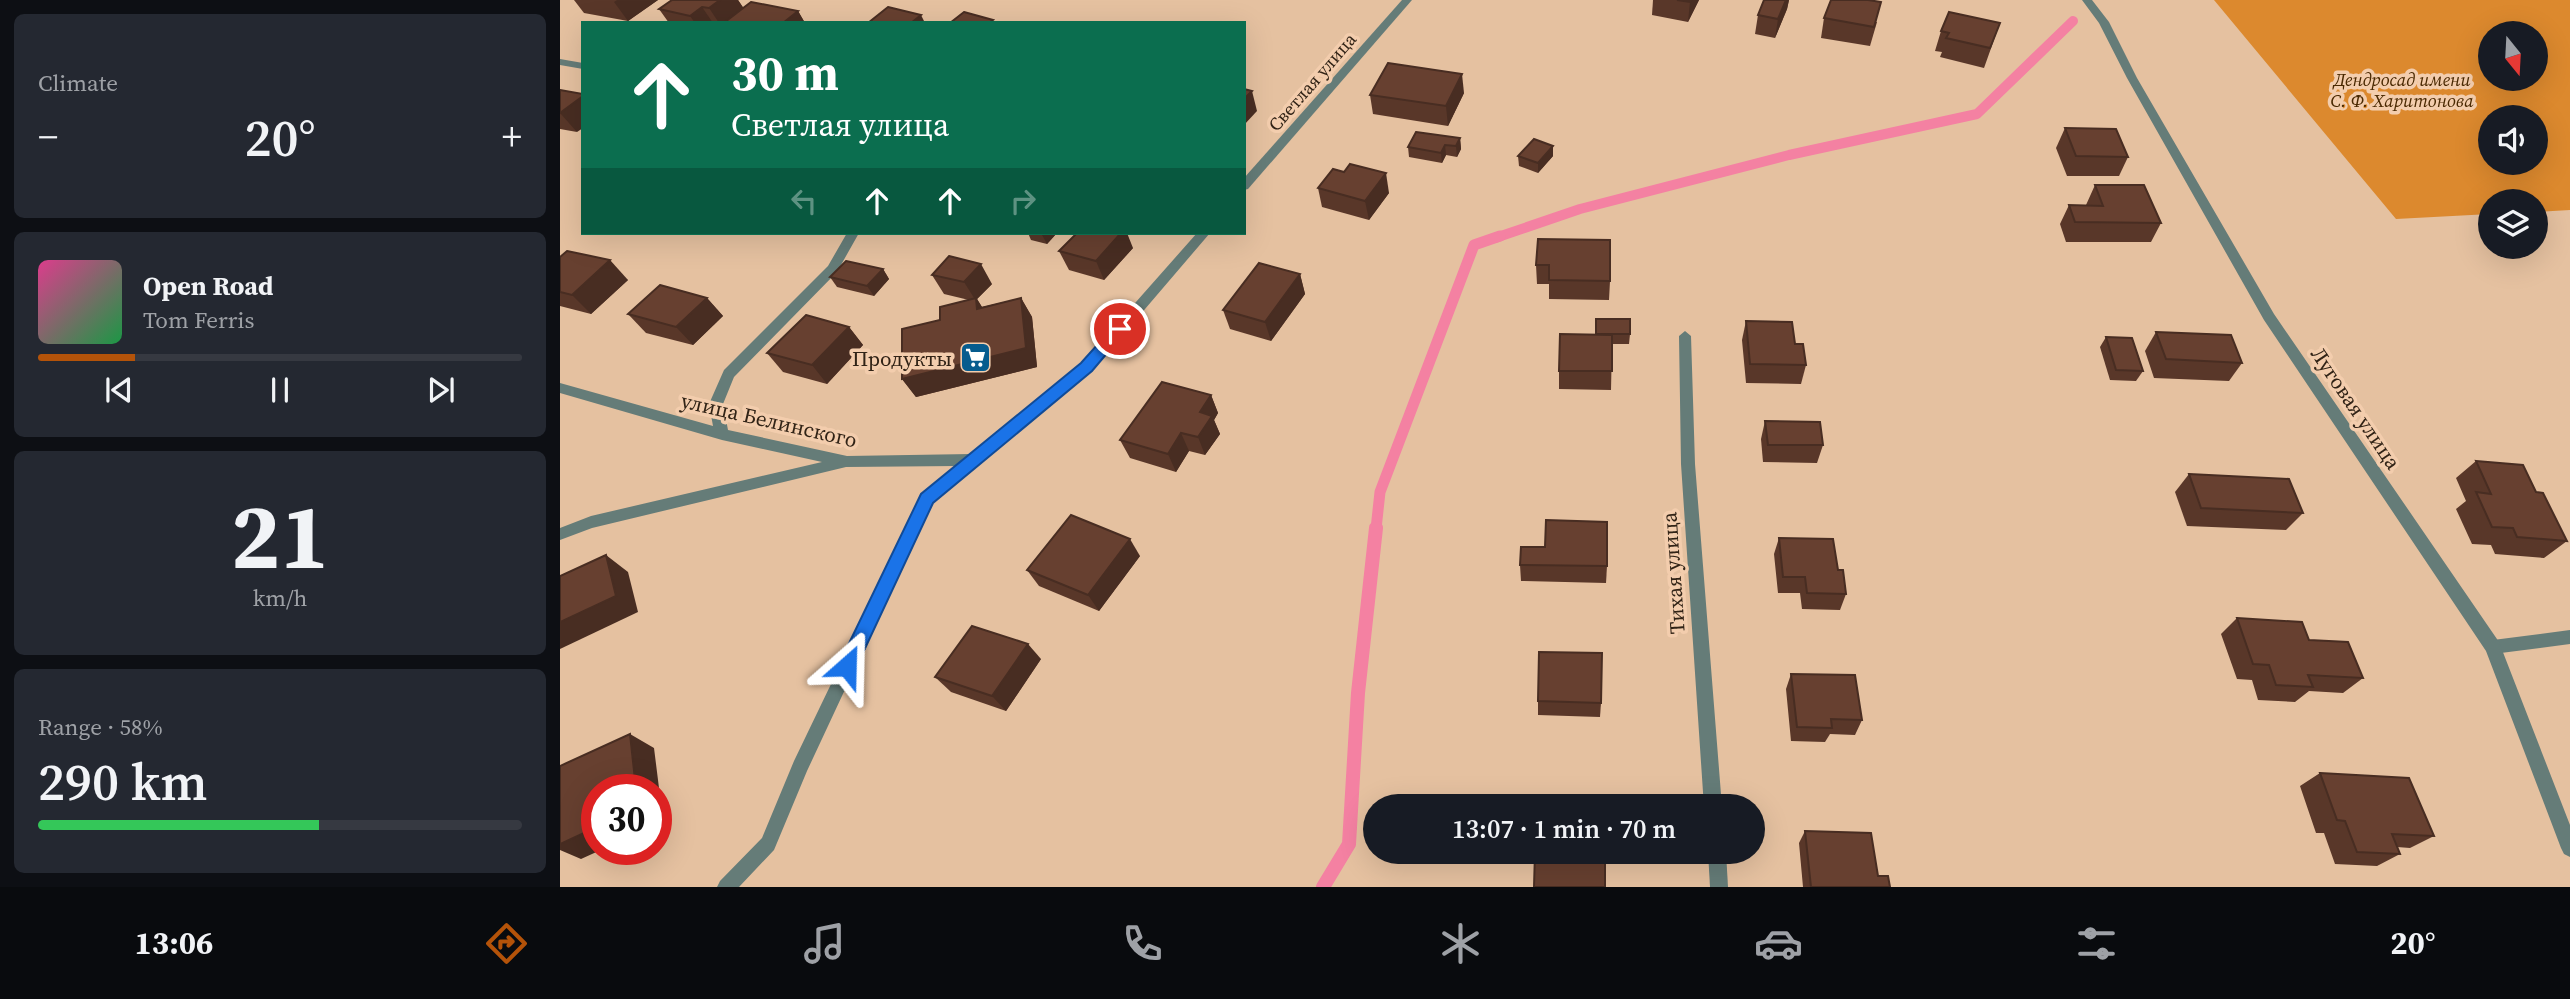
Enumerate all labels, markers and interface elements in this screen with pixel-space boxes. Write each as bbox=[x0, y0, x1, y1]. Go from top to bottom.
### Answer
north arrow bbox=[2478, 21, 2548, 91]
map controls bbox=[2478, 21, 2548, 259]
street label: Светлая улица bbox=[1262, 27, 1362, 137]
text: 30 m bbox=[731, 39, 839, 106]
icon: ahead bbox=[616, 49, 707, 140]
text: Climate bbox=[38, 67, 118, 99]
park label: Дендросад имени С. Ф. Харитонова bbox=[2330, 67, 2474, 113]
text: 20° bbox=[244, 102, 316, 173]
text: Светлая улица bbox=[731, 103, 949, 147]
button: sound bbox=[2478, 105, 2548, 175]
text: − bbox=[38, 111, 58, 163]
text: + bbox=[502, 111, 522, 163]
icon: left bbox=[785, 182, 823, 220]
icon: ahead bbox=[858, 182, 896, 220]
icon: ahead bbox=[931, 182, 969, 220]
icon: right bbox=[1004, 182, 1042, 220]
button: layers bbox=[2478, 189, 2548, 259]
text: Open Road bbox=[143, 268, 274, 304]
pin bbox=[1090, 299, 1150, 359]
text: Tom Ferris bbox=[143, 304, 254, 336]
icon: arrive bbox=[1101, 310, 1139, 348]
supermarket icon: Продукты bbox=[958, 341, 992, 375]
street label: Луговая улица bbox=[2304, 341, 2408, 475]
place label: Продукты bbox=[852, 344, 952, 373]
icon: previous bbox=[100, 371, 138, 409]
icon: pause bbox=[261, 371, 299, 409]
icon: next bbox=[422, 371, 460, 409]
street label: улица Белинского bbox=[678, 386, 860, 454]
text: 21 bbox=[231, 474, 329, 598]
street label: Тихая улица bbox=[1654, 511, 1692, 635]
text: km/h bbox=[253, 582, 307, 614]
position arrow bbox=[810, 629, 884, 703]
text: Range · 58% bbox=[38, 711, 163, 743]
text: 290 km bbox=[38, 746, 207, 817]
speed limit sign: 30 bbox=[581, 774, 672, 865]
text: 13:07 · 1 min · 70 m bbox=[1452, 811, 1676, 847]
icon: directions bbox=[482, 919, 531, 968]
icon: music bbox=[800, 919, 849, 968]
icon: phone bbox=[1118, 919, 1167, 968]
icon: climate bbox=[1436, 919, 1485, 968]
icon: car bbox=[1754, 919, 1803, 968]
icon: filters bbox=[2072, 919, 2121, 968]
text: 13:06 bbox=[134, 921, 213, 965]
text: 20° bbox=[2390, 921, 2435, 965]

